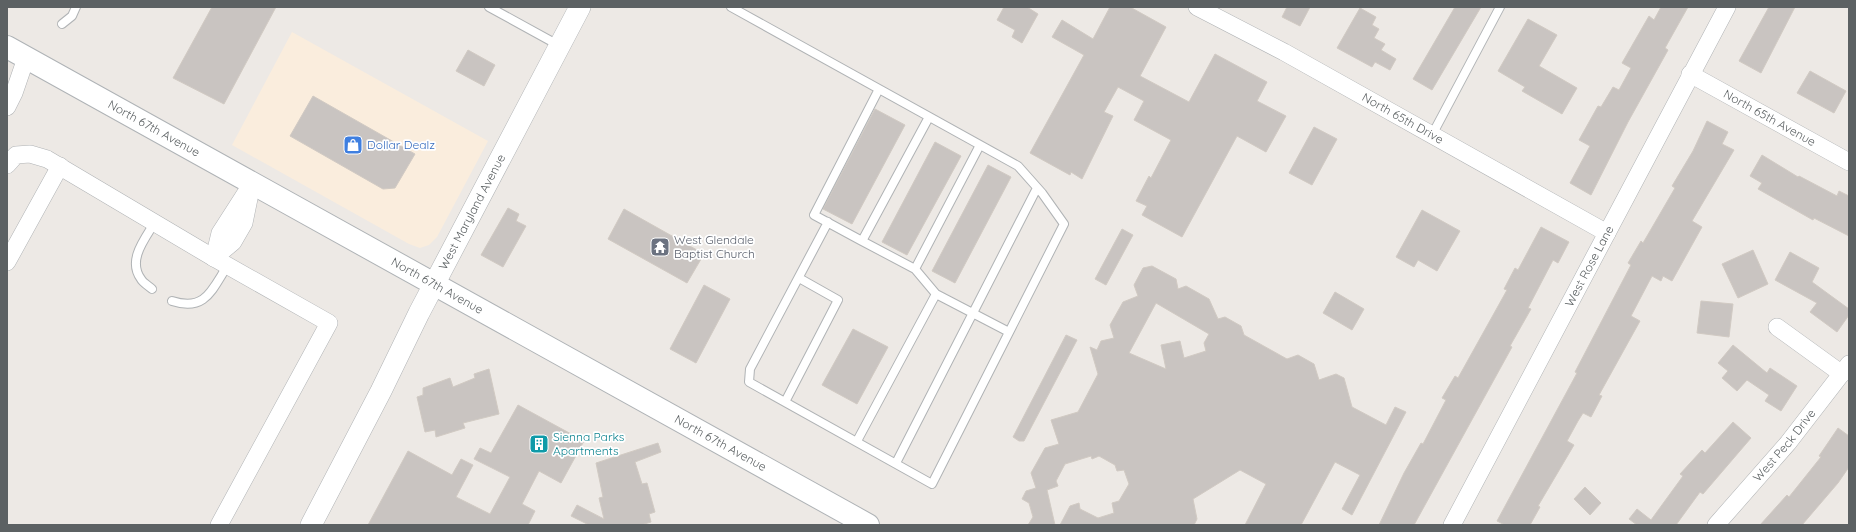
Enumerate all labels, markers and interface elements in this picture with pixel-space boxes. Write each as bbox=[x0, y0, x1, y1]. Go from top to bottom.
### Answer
street label: North 65th Avenue bbox=[1721, 86, 1819, 149]
street label: North 65th Drive bbox=[1360, 89, 1446, 147]
street label: North 67th Avenue bbox=[106, 97, 203, 160]
shop icon: Dollar Dealz bbox=[342, 134, 364, 156]
place label: Dollar Dealz bbox=[367, 137, 435, 152]
street label: West Maryland Avenue bbox=[435, 151, 508, 272]
street label: West Rose Lane bbox=[1561, 223, 1617, 309]
place label: West Glendale Baptist Church bbox=[674, 232, 755, 261]
temple icon: West Glendale Baptist Church bbox=[649, 236, 671, 258]
street label: North 67th Avenue bbox=[389, 254, 486, 317]
street label: West Peck Drive bbox=[1750, 406, 1819, 484]
street label: North 67th Avenue bbox=[672, 411, 769, 474]
place label: Sienna Parks Apartments bbox=[553, 429, 625, 458]
building icon: Sienna Parks Apartments bbox=[528, 433, 550, 455]

